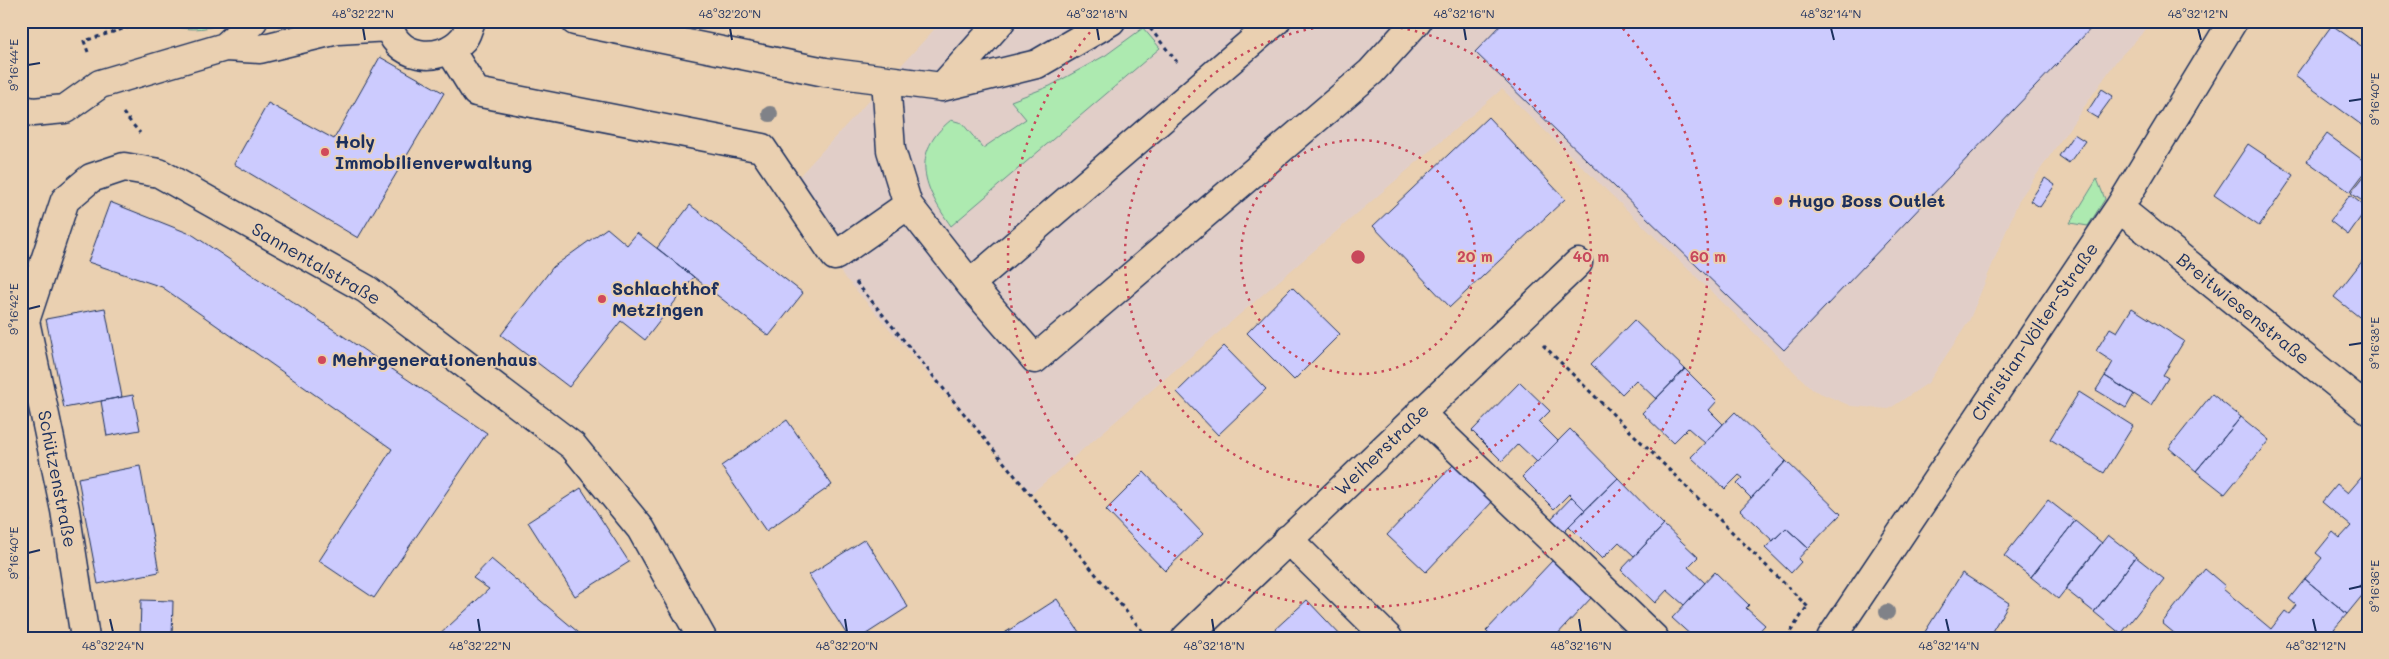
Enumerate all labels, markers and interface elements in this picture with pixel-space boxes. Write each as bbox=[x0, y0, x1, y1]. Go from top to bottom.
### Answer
text: 48°32'22"N bbox=[332, 5, 394, 21]
text: 48°32'20"N bbox=[699, 5, 761, 21]
text: 48°32'18"N bbox=[1066, 5, 1128, 21]
text: 48°32'16"N bbox=[1434, 5, 1495, 21]
text: 48°32'14"N bbox=[1801, 5, 1861, 21]
text: 48°32'12"N bbox=[2168, 5, 2228, 21]
text: 9°16'44"E bbox=[5, 39, 21, 91]
text: 9°16'40"E bbox=[2366, 73, 2382, 125]
place label: Holy Immobilienverwaltung bbox=[335, 129, 532, 174]
marker: Holy Immobilienverwaltung bbox=[319, 146, 331, 158]
place label: Hugo Boss Outlet bbox=[1788, 188, 1945, 212]
marker: Hugo Boss Outlet bbox=[1772, 195, 1784, 207]
street label: Sannentalstraße bbox=[247, 216, 386, 310]
street label: Christian-Völter-Straße bbox=[1965, 237, 2103, 426]
text: 20 m bbox=[1457, 246, 1493, 266]
text: 40 m bbox=[1573, 246, 1609, 266]
text: 60 m bbox=[1690, 246, 1726, 266]
street label: Breitwiesenstraße bbox=[2172, 247, 2315, 369]
centre of rings bbox=[1349, 248, 1367, 266]
place label: Schlachthof Metzingen bbox=[612, 276, 719, 321]
text: 9°16'42"E bbox=[5, 283, 21, 335]
marker: Schlachthof Metzingen bbox=[596, 293, 608, 305]
text: 9°16'38"E bbox=[2366, 317, 2382, 369]
place label: Mehrgenerationenhaus bbox=[332, 347, 537, 371]
marker: Mehrgenerationenhaus bbox=[316, 354, 328, 366]
street label: Weiherstraße bbox=[1329, 398, 1434, 500]
street label: Schützenstraße bbox=[33, 408, 83, 549]
text: 9°16'40"E bbox=[5, 527, 21, 579]
text: 9°16'36"E bbox=[2366, 560, 2382, 612]
text: 48°32'24"N bbox=[82, 637, 144, 653]
text: 48°32'22"N bbox=[449, 637, 511, 653]
text: 48°32'20"N bbox=[816, 637, 878, 653]
text: 48°32'18"N bbox=[1183, 637, 1245, 653]
text: 48°32'16"N bbox=[1551, 637, 1612, 653]
text: 48°32'14"N bbox=[1919, 637, 1979, 653]
text: 48°32'12"N bbox=[2286, 637, 2346, 653]

